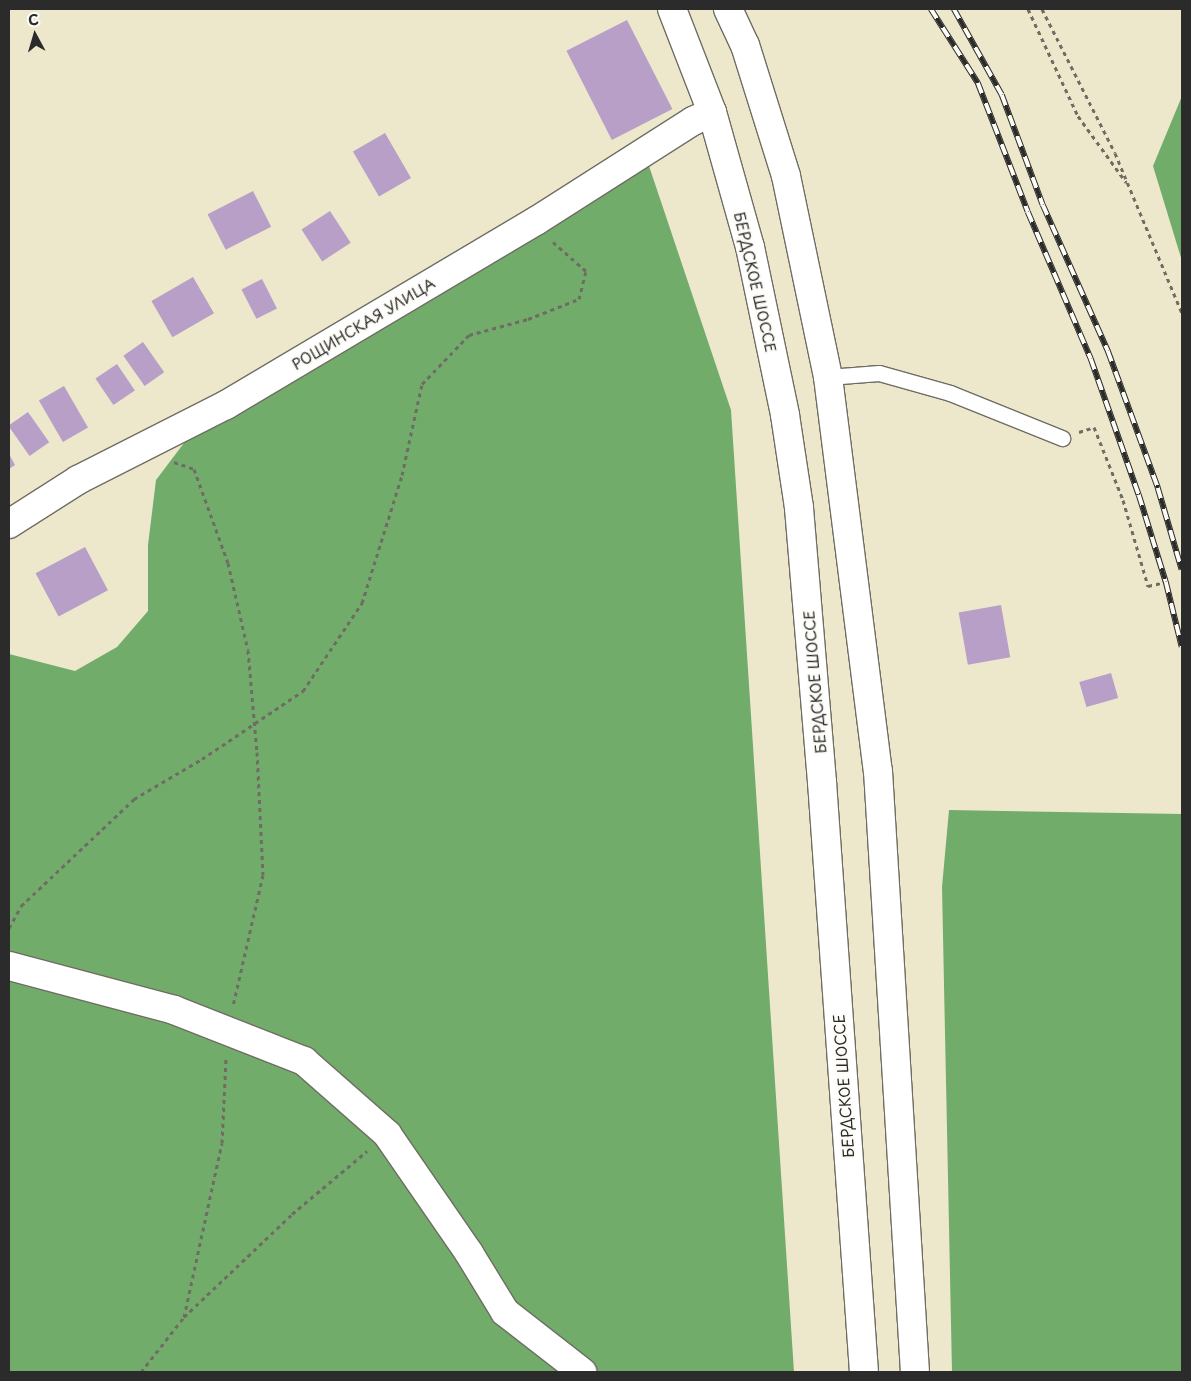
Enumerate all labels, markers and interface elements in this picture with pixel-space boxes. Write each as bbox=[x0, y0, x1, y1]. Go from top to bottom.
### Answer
text: С bbox=[27, 9, 40, 31]
north arrow bbox=[10, 10, 60, 60]
street label: БЕРДСКОЕ ШОССЕ bbox=[731, 209, 781, 355]
street label: РОЩИНСКАЯ УЛИЦА bbox=[288, 273, 438, 373]
street label: БЕРДСКОЕ ШОССЕ bbox=[799, 608, 829, 756]
street label: БЕРДСКОЕ ШОССЕ bbox=[829, 1013, 857, 1159]

